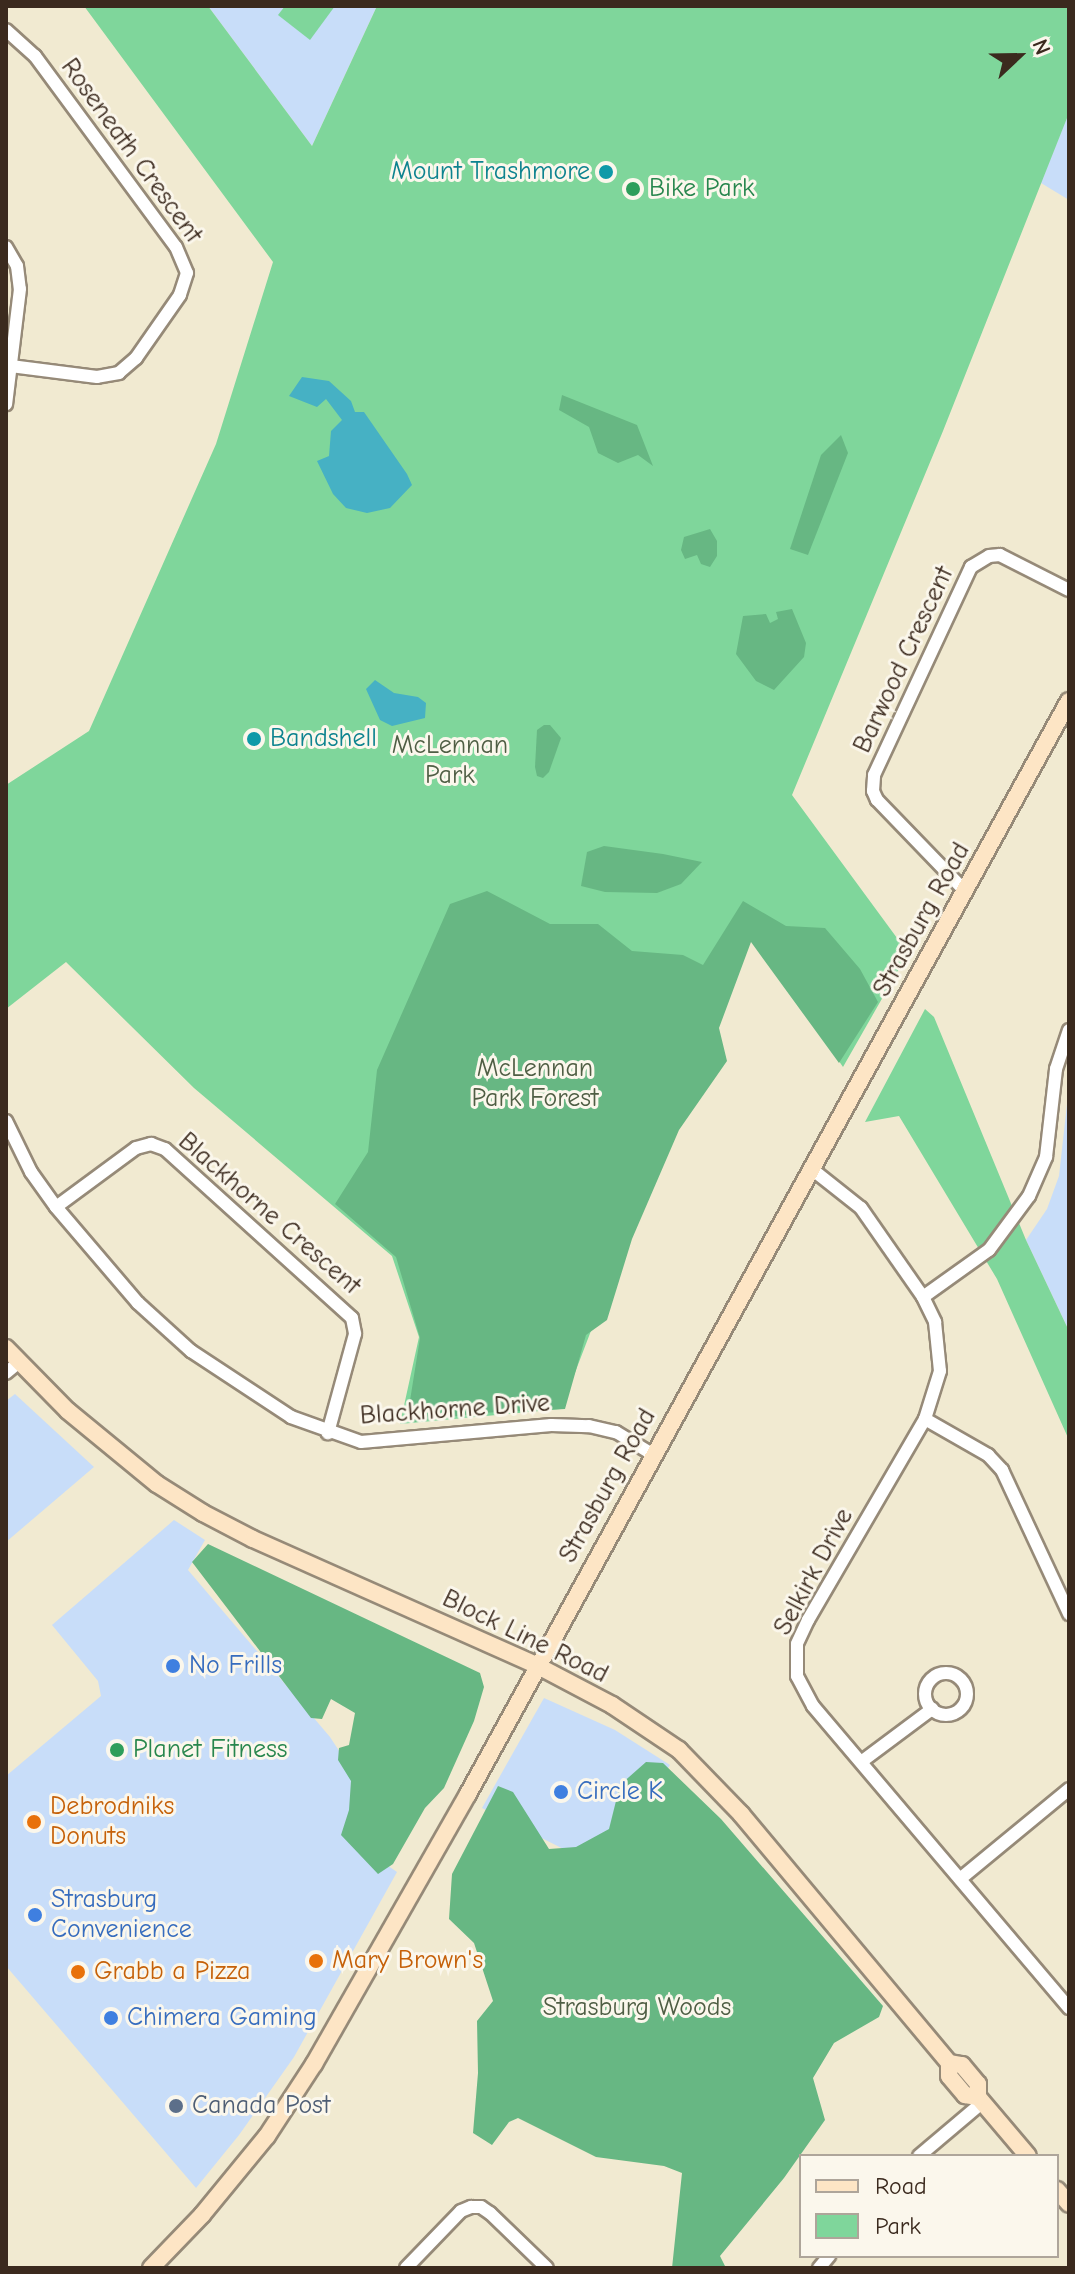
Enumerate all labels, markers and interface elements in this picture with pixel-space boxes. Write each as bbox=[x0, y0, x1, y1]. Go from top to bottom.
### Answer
north arrow bbox=[979, 16, 1059, 96]
text: N bbox=[1027, 35, 1056, 59]
street label: Roseneath Crescent bbox=[54, 53, 208, 249]
place label: Mount Trashmore bbox=[391, 156, 590, 188]
marker: Mount Trashmore bbox=[597, 163, 615, 181]
place label: Bike Park bbox=[649, 173, 755, 205]
marker: Bike Park bbox=[624, 180, 642, 198]
street label: Barwood Crescent bbox=[847, 562, 961, 758]
place label: Bandshell bbox=[270, 723, 377, 755]
marker: Bandshell bbox=[245, 730, 263, 748]
park label: McLennan Park bbox=[392, 730, 508, 792]
street label: Strasburg Road bbox=[867, 838, 977, 1002]
park label: McLennan Park Forest bbox=[472, 1053, 598, 1114]
street label: Blackhorne Crescent bbox=[171, 1126, 367, 1302]
street label: Blackhorne Drive bbox=[359, 1388, 551, 1432]
street label: Strasburg Road bbox=[553, 1404, 663, 1568]
street label: Selkirk Drive bbox=[768, 1503, 860, 1641]
street label: Block Line Road bbox=[437, 1583, 613, 1691]
place label: No Frills bbox=[189, 1650, 282, 1682]
marker: No Frills bbox=[164, 1657, 182, 1675]
place label: Planet Fitness bbox=[133, 1734, 288, 1766]
marker: Planet Fitness bbox=[108, 1741, 126, 1759]
place label: Circle K bbox=[577, 1776, 663, 1808]
marker: Circle K bbox=[552, 1783, 570, 1801]
place label: Debrodniks Donuts bbox=[50, 1791, 174, 1852]
marker: Debrodniks Donuts bbox=[25, 1813, 43, 1831]
place label: Strasburg Convenience bbox=[51, 1884, 192, 1946]
marker: Strasburg Convenience bbox=[26, 1906, 44, 1924]
place label: Mary Brown's bbox=[332, 1945, 483, 1977]
marker: Mary Brown's bbox=[307, 1952, 325, 1970]
place label: Grabb a Pizza bbox=[94, 1956, 250, 1988]
marker: Grabb a Pizza bbox=[69, 1963, 87, 1981]
park label: Strasburg Woods bbox=[543, 1992, 731, 2024]
place label: Chimera Gaming bbox=[127, 2002, 317, 2034]
marker: Chimera Gaming bbox=[102, 2009, 120, 2027]
place label: Canada Post bbox=[192, 2090, 330, 2122]
marker: Canada Post bbox=[167, 2097, 185, 2115]
legend bbox=[799, 2154, 1059, 2258]
text: Road bbox=[875, 2172, 927, 2200]
text: Park bbox=[875, 2212, 921, 2240]

